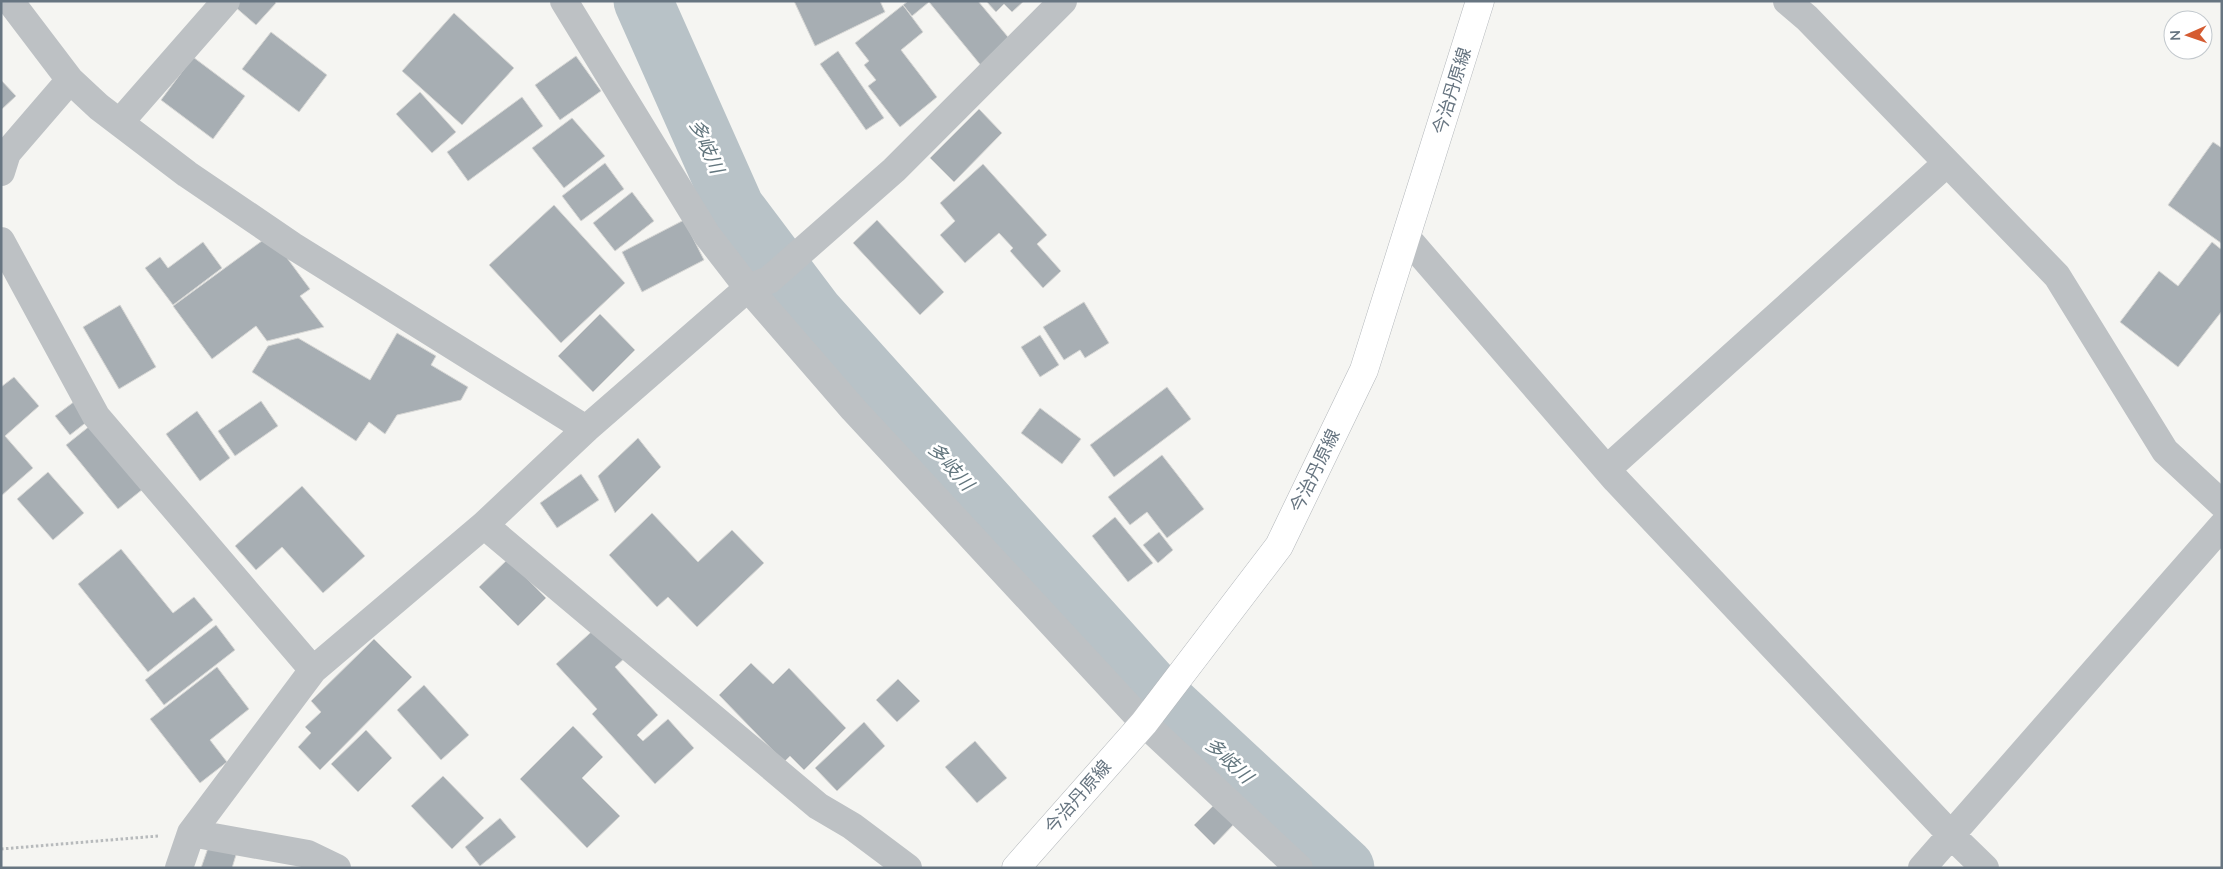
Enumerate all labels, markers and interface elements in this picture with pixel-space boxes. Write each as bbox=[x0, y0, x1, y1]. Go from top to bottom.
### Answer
north arrow bbox=[2163, 10, 2213, 60]
text: N bbox=[2166, 30, 2185, 41]
street label: 今治丹原線 bbox=[1427, 44, 1477, 138]
water label: 多岐川 bbox=[683, 115, 730, 180]
street label: 今治丹原線 bbox=[1284, 425, 1346, 517]
water label: 多岐川 bbox=[922, 437, 980, 498]
water label: 多岐川 bbox=[1199, 732, 1259, 791]
street label: 今治丹原線 bbox=[1039, 755, 1117, 839]

